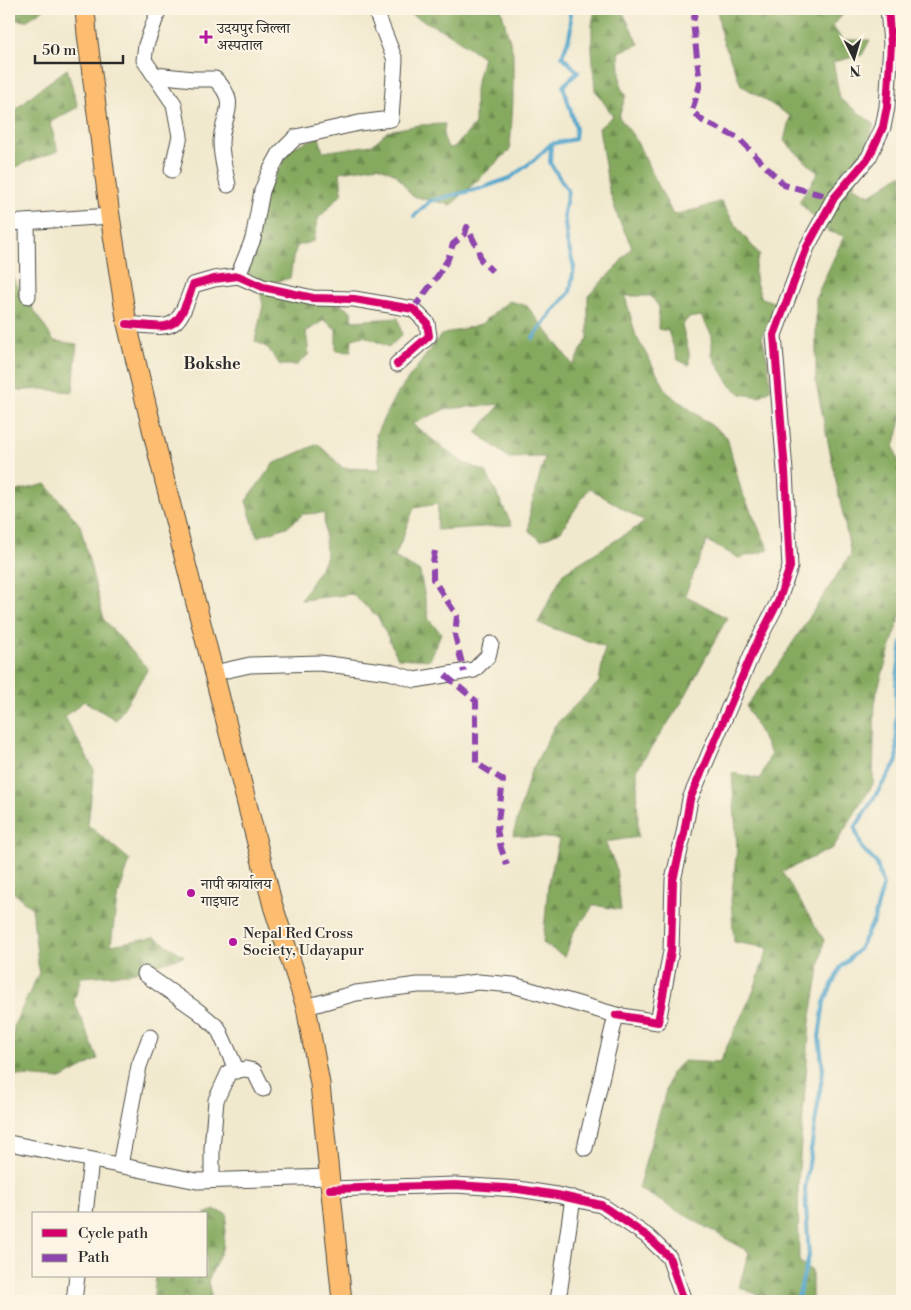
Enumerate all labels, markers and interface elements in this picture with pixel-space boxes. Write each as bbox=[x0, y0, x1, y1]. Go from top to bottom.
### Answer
place label: उदयपुर जिल्ला अस्पताल bbox=[216, 19, 291, 55]
marker: उदयपुर जिल्ला अस्पताल bbox=[199, 30, 213, 44]
scale bar bbox=[35, 32, 122, 64]
north arrow bbox=[828, 32, 878, 82]
text: 50 m bbox=[42, 41, 76, 60]
text: N bbox=[849, 61, 861, 79]
district label: Bokshe bbox=[183, 354, 241, 374]
place label: नापी कार्यालय गाइघाट bbox=[200, 874, 272, 911]
marker: नापी कार्यालय गाइघाट bbox=[185, 887, 197, 899]
place label: Nepal Red Cross Society, Udayapur bbox=[243, 924, 365, 960]
marker: Nepal Red Cross Society, Udayapur bbox=[227, 936, 239, 948]
legend bbox=[32, 1212, 208, 1278]
text: Cycle path bbox=[78, 1224, 148, 1243]
text: Path bbox=[78, 1248, 110, 1267]

